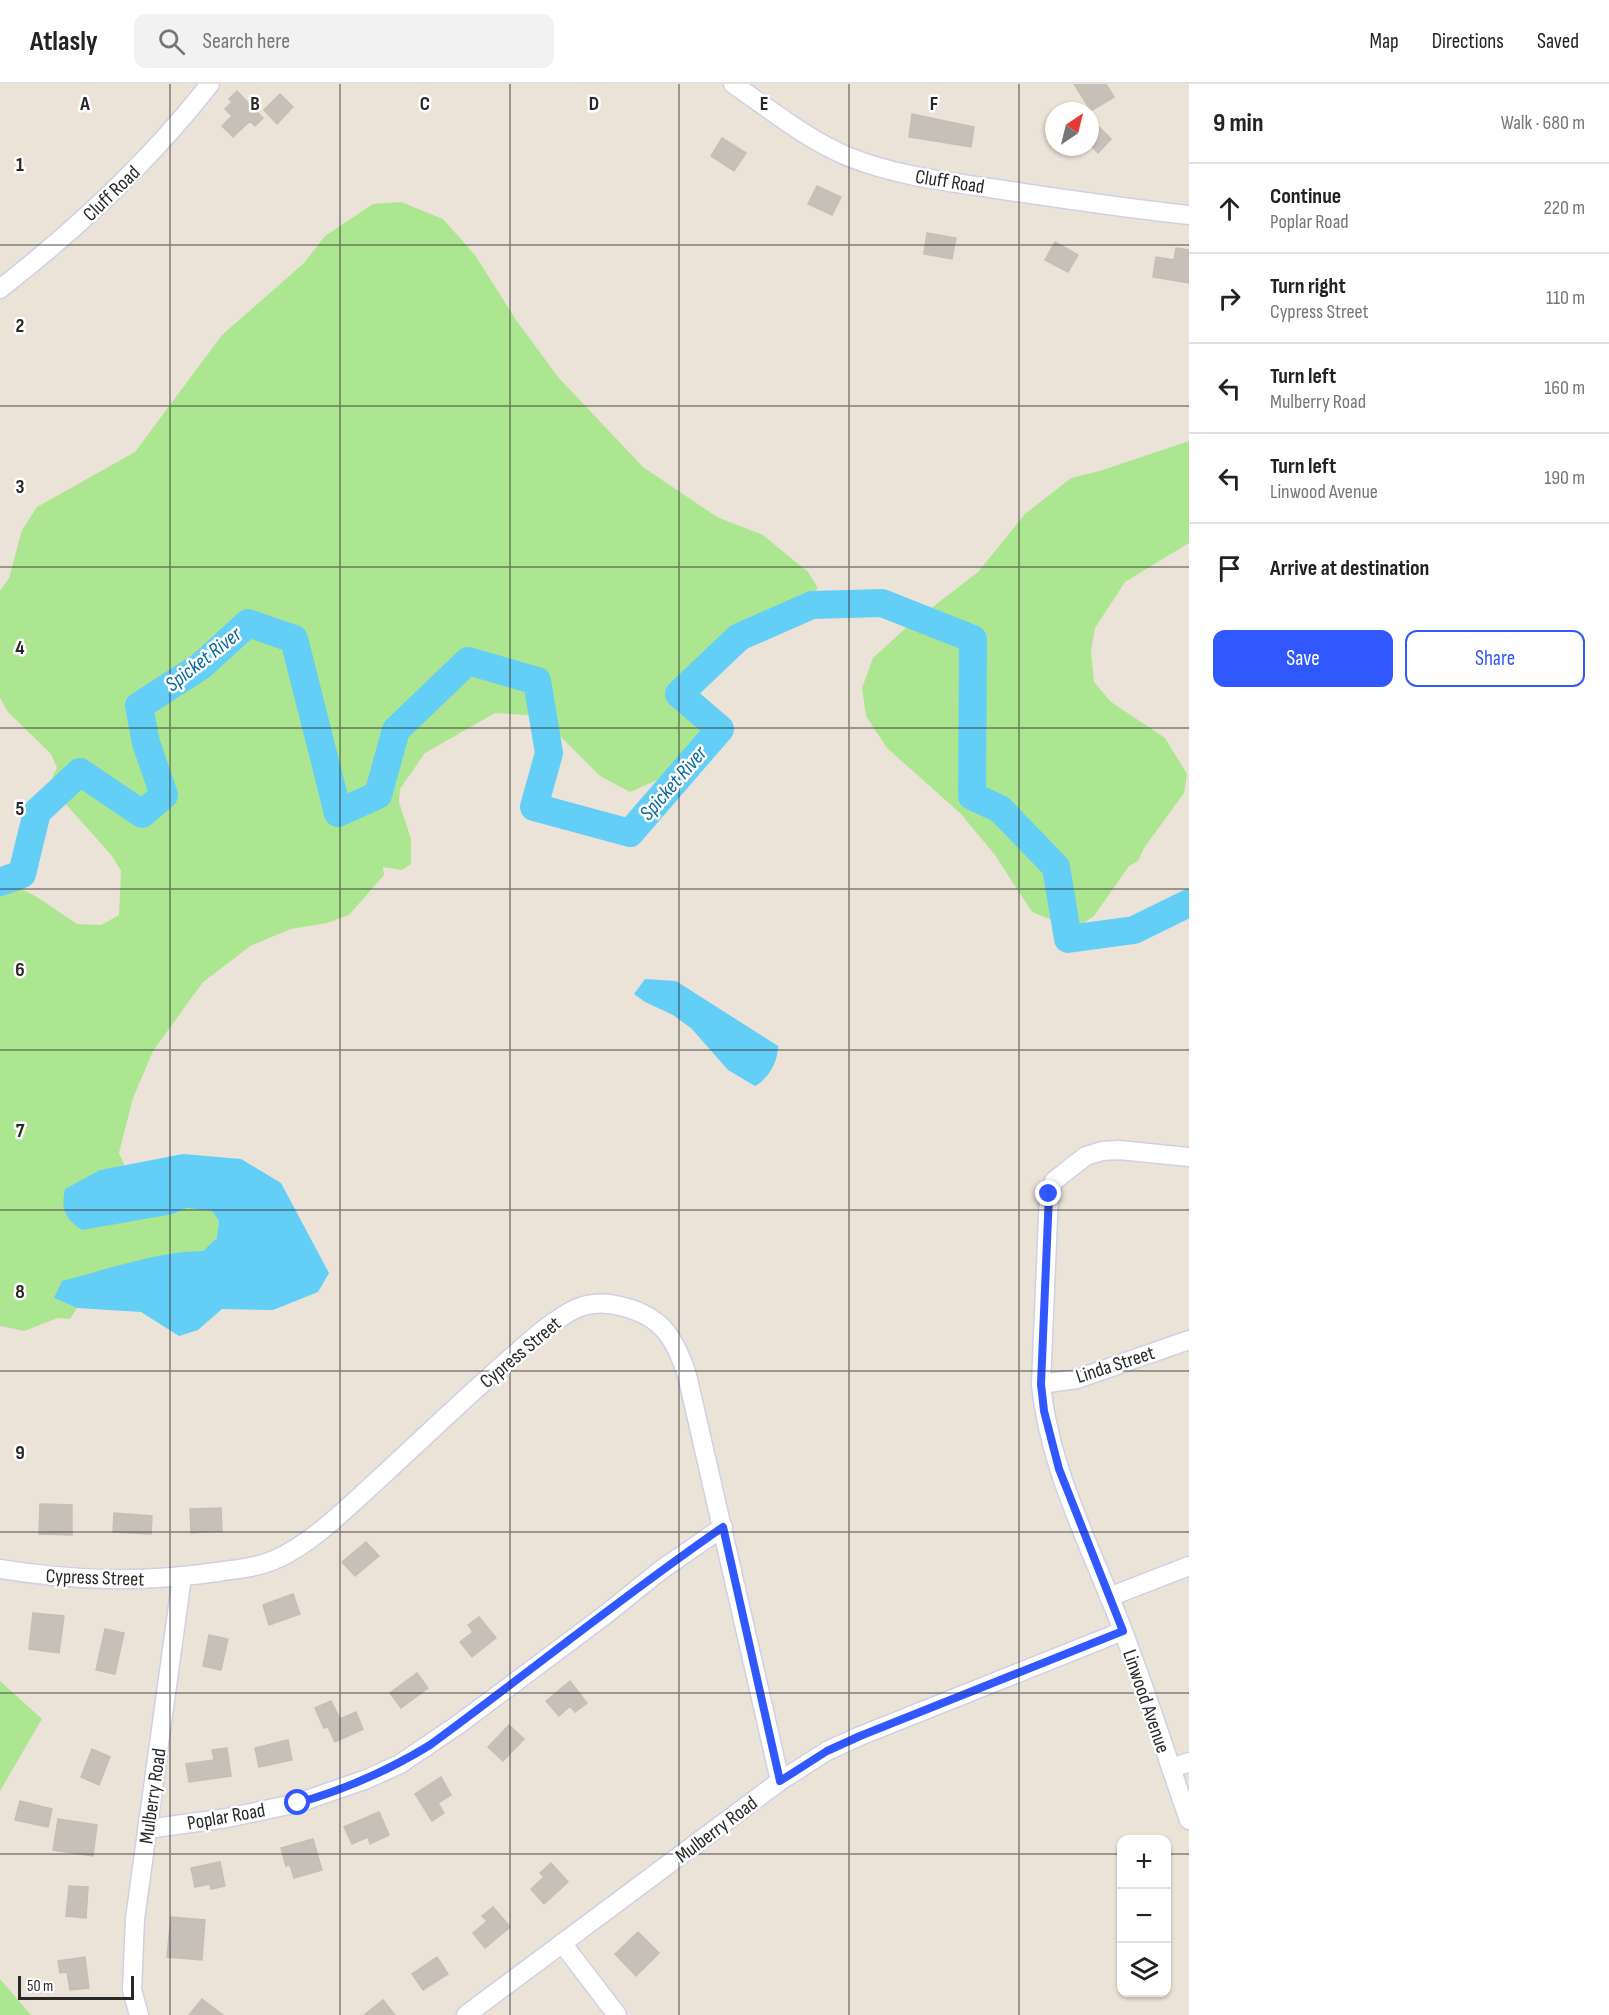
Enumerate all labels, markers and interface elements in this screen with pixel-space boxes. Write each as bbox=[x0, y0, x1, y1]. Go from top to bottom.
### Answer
search box bbox=[134, 14, 554, 68]
text: Atlasly bbox=[30, 25, 98, 58]
icon: search bbox=[155, 25, 188, 58]
text: Search here bbox=[203, 28, 290, 55]
text: Map bbox=[1369, 29, 1399, 54]
text: Directions bbox=[1432, 29, 1504, 54]
text: Saved bbox=[1537, 29, 1579, 54]
text: A bbox=[79, 92, 90, 116]
text: B bbox=[250, 92, 260, 116]
text: C bbox=[420, 92, 430, 116]
text: D bbox=[589, 92, 599, 116]
text: E bbox=[760, 92, 768, 116]
text: F bbox=[930, 92, 938, 116]
north arrow bbox=[1045, 102, 1099, 156]
text: 9 min bbox=[1213, 108, 1263, 139]
text: Walk · 680 m bbox=[1501, 111, 1585, 135]
text: 1 bbox=[16, 153, 24, 177]
street label: Cluff Road bbox=[78, 161, 145, 227]
street label: Cluff Road bbox=[914, 165, 986, 199]
text: Continue bbox=[1270, 183, 1341, 210]
icon: ahead bbox=[1213, 192, 1246, 225]
text: 220 m bbox=[1544, 196, 1585, 220]
text: Poplar Road bbox=[1270, 210, 1349, 234]
text: Turn right bbox=[1270, 273, 1346, 300]
icon: right bbox=[1213, 282, 1246, 315]
text: 110 m bbox=[1546, 286, 1585, 310]
text: Cypress Street bbox=[1270, 300, 1369, 324]
text: 2 bbox=[16, 314, 24, 338]
text: Turn left bbox=[1270, 363, 1336, 390]
icon: left bbox=[1213, 372, 1246, 405]
text: 160 m bbox=[1544, 376, 1585, 400]
text: Mulberry Road bbox=[1270, 390, 1366, 414]
text: Turn left bbox=[1270, 453, 1336, 480]
icon: left bbox=[1213, 462, 1246, 495]
text: 190 m bbox=[1544, 466, 1585, 490]
text: 3 bbox=[16, 475, 25, 499]
text: Linwood Avenue bbox=[1270, 480, 1378, 504]
icon: arrive bbox=[1213, 552, 1246, 585]
text: Arrive at destination bbox=[1270, 555, 1429, 582]
water label: Spicket River bbox=[160, 621, 247, 697]
button: Save bbox=[1213, 630, 1393, 687]
button: Share bbox=[1405, 630, 1585, 687]
text: 4 bbox=[15, 636, 25, 660]
water label: Spicket River bbox=[634, 740, 713, 825]
text: 5 bbox=[16, 797, 25, 821]
text: 6 bbox=[15, 958, 25, 982]
text: 7 bbox=[16, 1119, 25, 1143]
route end bbox=[1035, 1180, 1061, 1206]
text: 8 bbox=[15, 1280, 25, 1304]
street label: Cypress Street bbox=[475, 1312, 566, 1394]
street label: Linda Street bbox=[1073, 1341, 1158, 1389]
text: 9 bbox=[15, 1441, 25, 1465]
street label: Cypress Street bbox=[45, 1564, 145, 1592]
street label: Linwood Avenue bbox=[1117, 1646, 1175, 1756]
street label: Mulberry Road bbox=[134, 1747, 172, 1845]
route start bbox=[284, 1789, 310, 1815]
street label: Mulberry Road bbox=[671, 1791, 762, 1868]
street label: Poplar Road bbox=[185, 1798, 267, 1836]
map controls bbox=[1117, 1835, 1171, 1997]
button: + bbox=[1117, 1835, 1171, 1889]
button: − bbox=[1117, 1889, 1171, 1943]
button: layers bbox=[1117, 1943, 1171, 1997]
scale bar bbox=[18, 1973, 134, 2000]
text: 50 m bbox=[27, 1977, 53, 1996]

